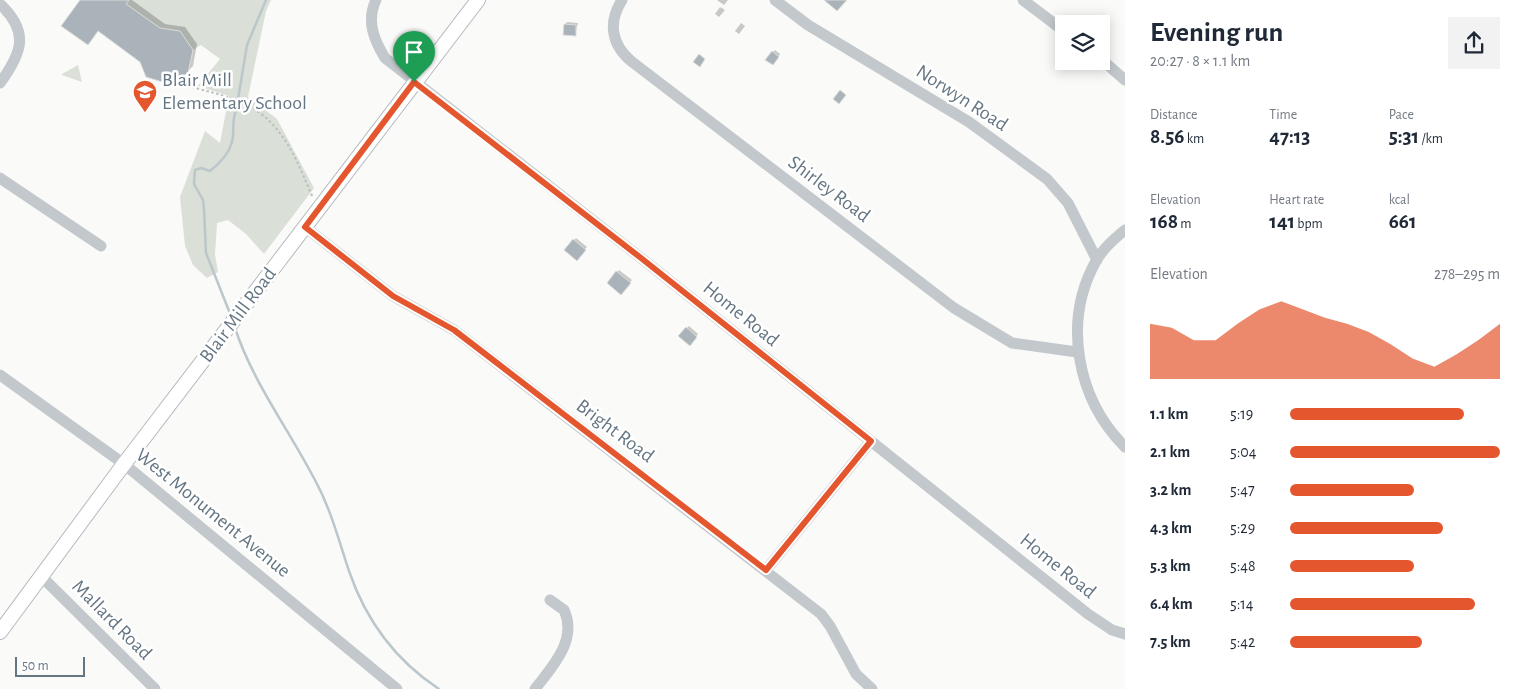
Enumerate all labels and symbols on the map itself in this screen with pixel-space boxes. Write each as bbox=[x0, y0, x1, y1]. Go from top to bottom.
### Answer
pin bbox=[393, 31, 435, 82]
street label: Norwyn Road bbox=[913, 61, 1011, 135]
place label: Blair Mill Elementary School bbox=[162, 70, 307, 113]
school or university icon: Blair Mill Elementary School bbox=[132, 79, 158, 113]
street label: Shirley Road bbox=[784, 152, 874, 226]
street label: Blair Mill Road bbox=[196, 264, 280, 366]
street label: Home Road bbox=[699, 278, 783, 350]
street label: Bright Road bbox=[572, 395, 658, 467]
street label: West Monument Avenue bbox=[132, 445, 294, 581]
street label: Home Road bbox=[1016, 530, 1100, 602]
street label: Mallard Road bbox=[68, 576, 156, 664]
scale bar bbox=[15, 654, 85, 677]

